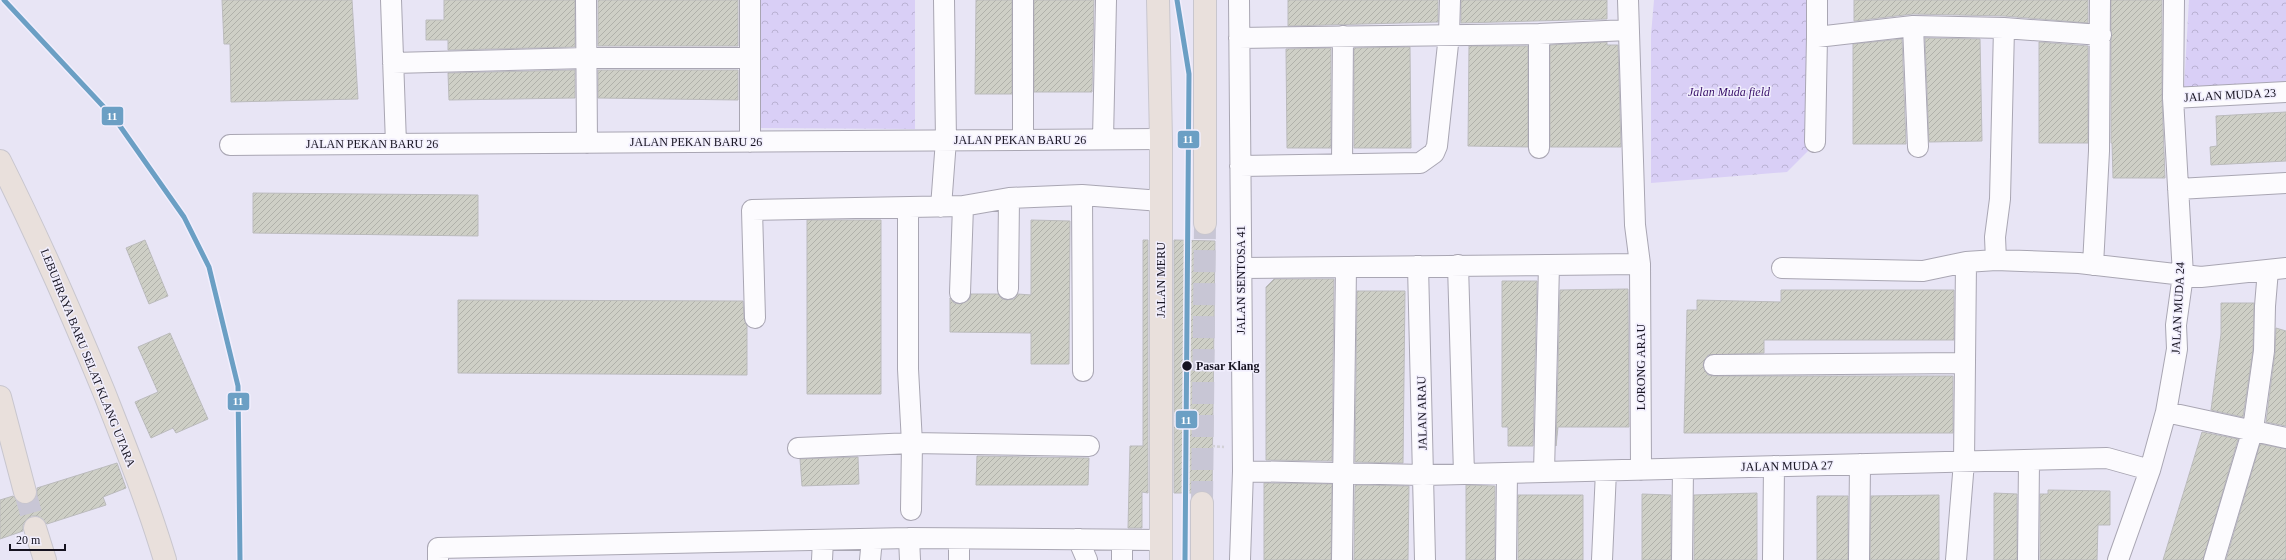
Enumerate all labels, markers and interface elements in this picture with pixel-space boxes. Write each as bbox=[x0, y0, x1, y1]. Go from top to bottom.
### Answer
park label: Jalan Muda field bbox=[1688, 85, 1771, 99]
street label: JALAN MUDA 23 bbox=[2184, 86, 2276, 104]
line badge: 11 bbox=[101, 106, 124, 126]
text: 11 bbox=[107, 110, 117, 122]
line badge: 11 bbox=[1177, 130, 1200, 149]
street label: JALAN PEKAN BARU 26 bbox=[954, 133, 1086, 147]
text: 11 bbox=[1183, 133, 1193, 145]
street label: JALAN PEKAN BARU 26 bbox=[630, 135, 762, 149]
street label: JALAN PEKAN BARU 26 bbox=[306, 137, 438, 151]
street label: JALAN SENTOSA 41 bbox=[1234, 225, 1248, 335]
street label: JALAN MERU bbox=[1154, 242, 1168, 318]
street label: LEBUHRAYA BARU SELAT KLANG UTARA bbox=[38, 247, 139, 470]
street label: JALAN MUDA 24 bbox=[2169, 262, 2187, 354]
street label: LORONG ARAU bbox=[1634, 324, 1648, 410]
marker: Pasar Klang bbox=[1180, 359, 1194, 373]
place label: Pasar Klang bbox=[1196, 359, 1259, 373]
street label: JALAN ARAU bbox=[1414, 375, 1430, 450]
line badge: 11 bbox=[227, 392, 250, 411]
text: 11 bbox=[233, 395, 243, 407]
line badge: 11 bbox=[1175, 410, 1198, 429]
text: 11 bbox=[1181, 414, 1191, 426]
street label: JALAN MUDA 27 bbox=[1741, 458, 1833, 474]
scale bar bbox=[10, 526, 65, 552]
text: 20 m bbox=[16, 533, 41, 547]

